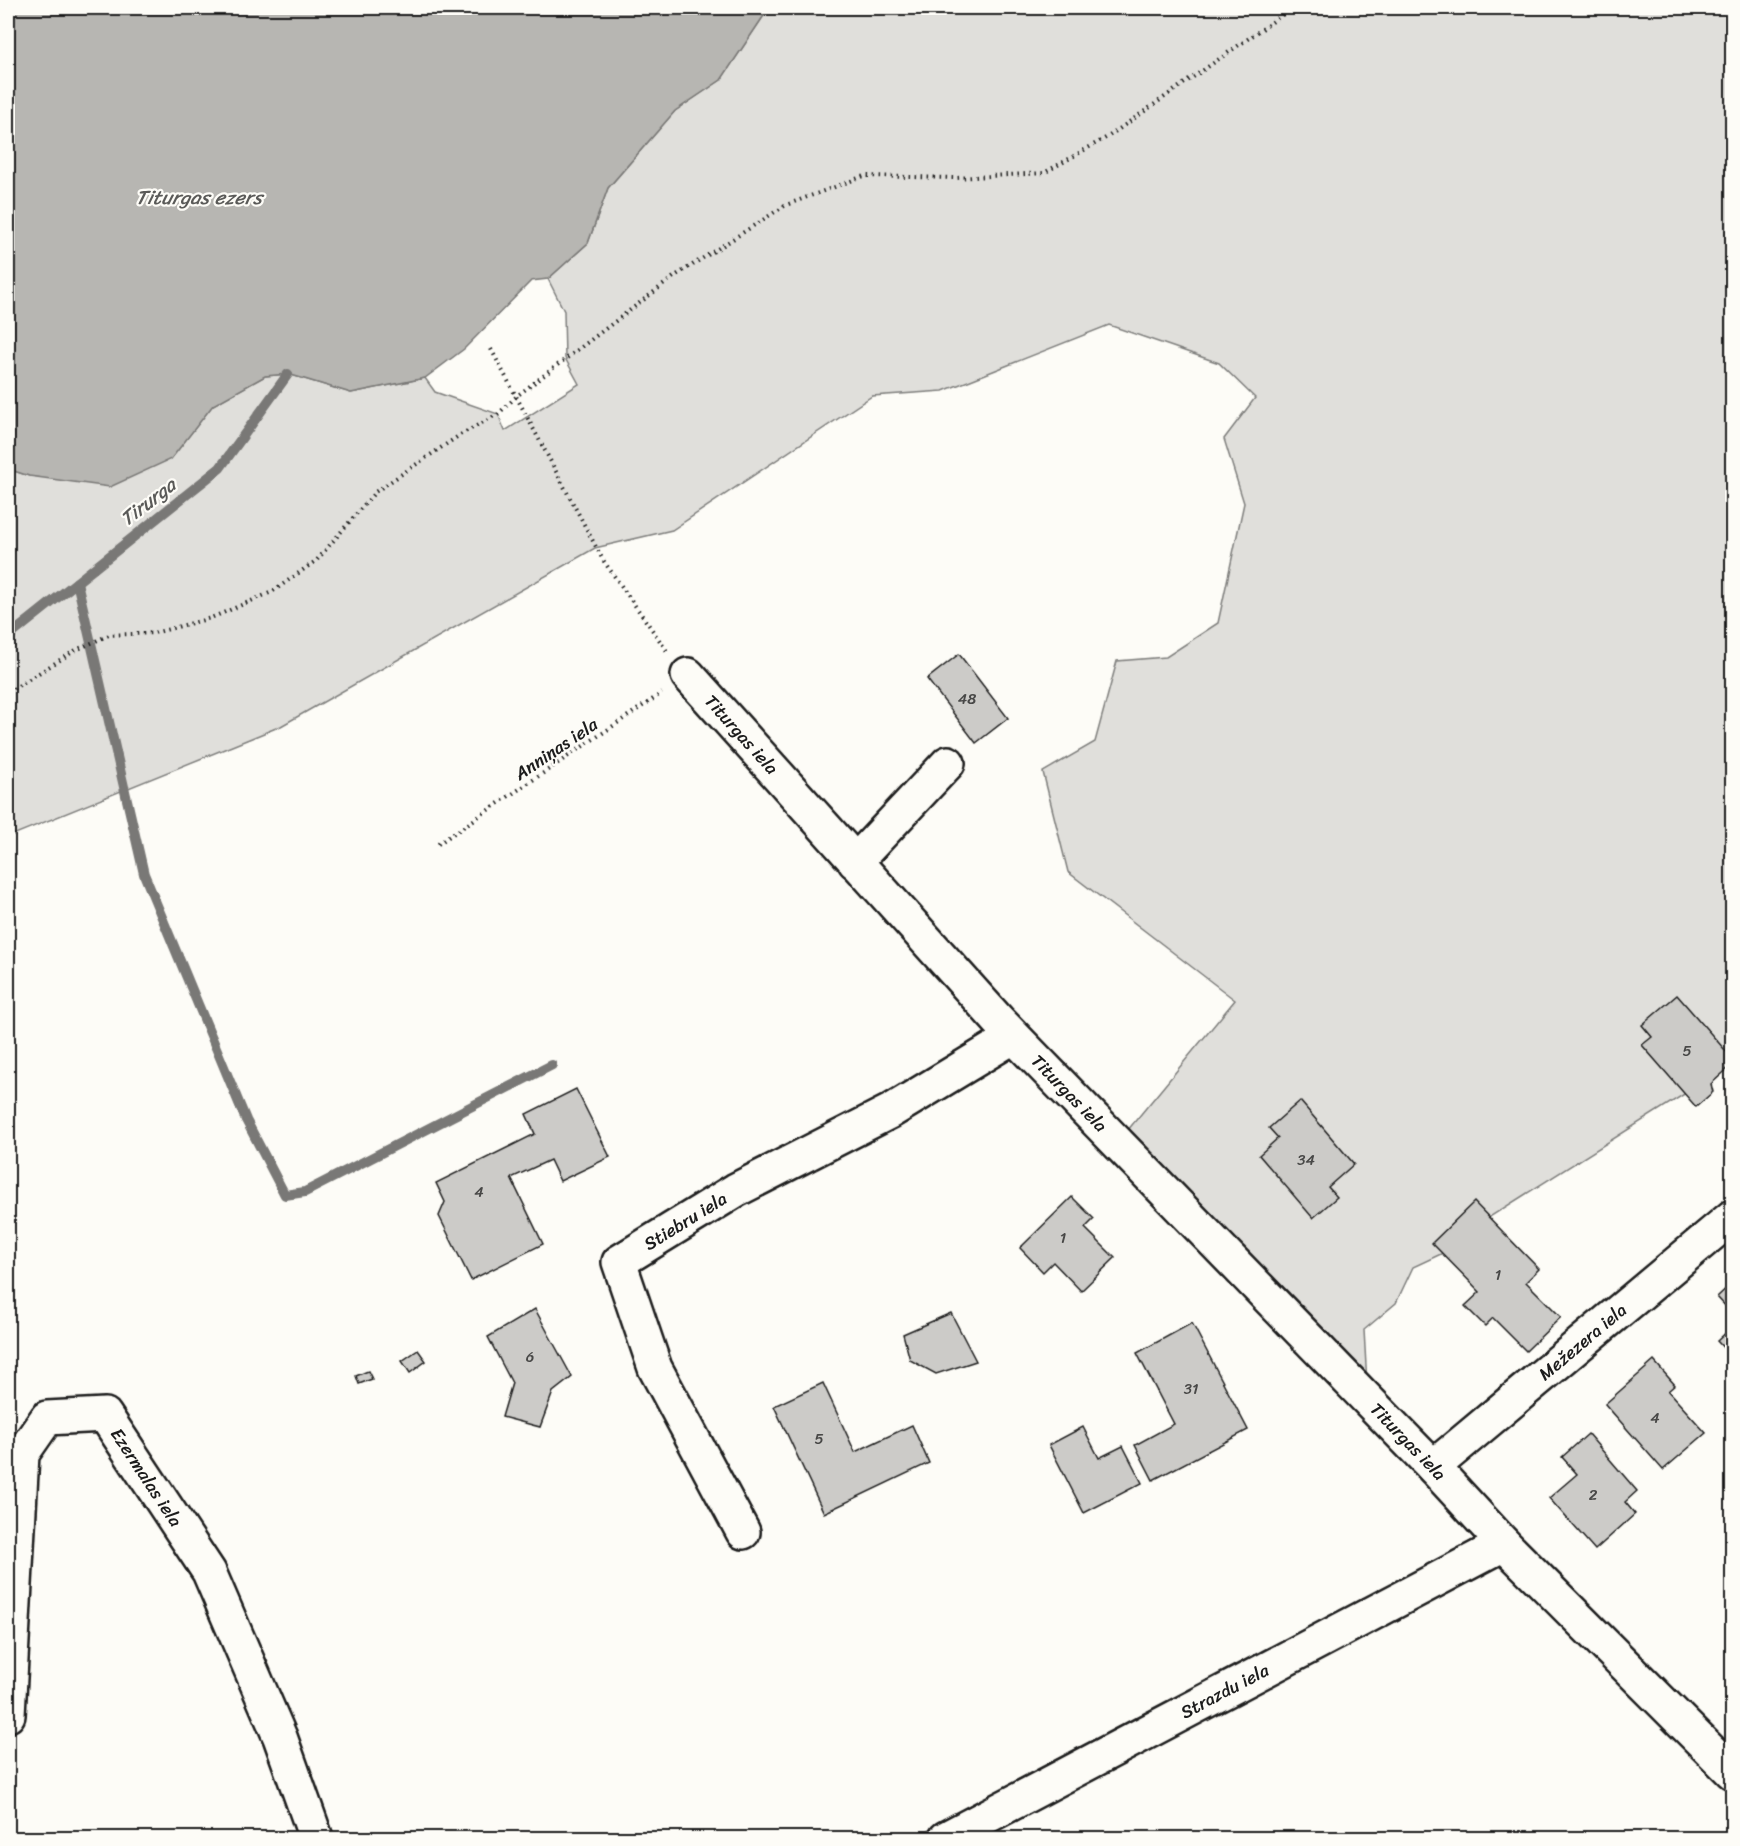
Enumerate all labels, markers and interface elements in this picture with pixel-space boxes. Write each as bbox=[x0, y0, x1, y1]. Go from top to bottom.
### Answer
water label: Titurgas ezers bbox=[136, 180, 265, 215]
water label: Tirurga bbox=[112, 467, 185, 535]
house number: 48 bbox=[958, 686, 976, 712]
street label: Titurgas iela bbox=[696, 687, 787, 782]
street label: Anniņas iela bbox=[507, 709, 605, 789]
house number: 5 bbox=[1682, 1038, 1692, 1064]
street label: Titurgas iela bbox=[1023, 1046, 1115, 1140]
house number: 34 bbox=[1297, 1147, 1315, 1173]
house number: 4 bbox=[474, 1179, 484, 1205]
street label: Stiebru iela bbox=[637, 1183, 733, 1259]
house number: 1 bbox=[1060, 1225, 1066, 1251]
house number: 1 bbox=[1495, 1262, 1501, 1288]
street label: Mežezera iela bbox=[1531, 1295, 1634, 1389]
house number: 6 bbox=[526, 1344, 534, 1370]
house number: 31 bbox=[1184, 1376, 1198, 1402]
street label: Titurgas iela bbox=[1362, 1395, 1454, 1488]
house number: 4 bbox=[1650, 1405, 1660, 1431]
street label: Ezermalas iela bbox=[102, 1421, 191, 1534]
house number: 5 bbox=[814, 1426, 824, 1452]
house number: 2 bbox=[1589, 1482, 1598, 1508]
street label: Strazdu iela bbox=[1175, 1654, 1276, 1728]

